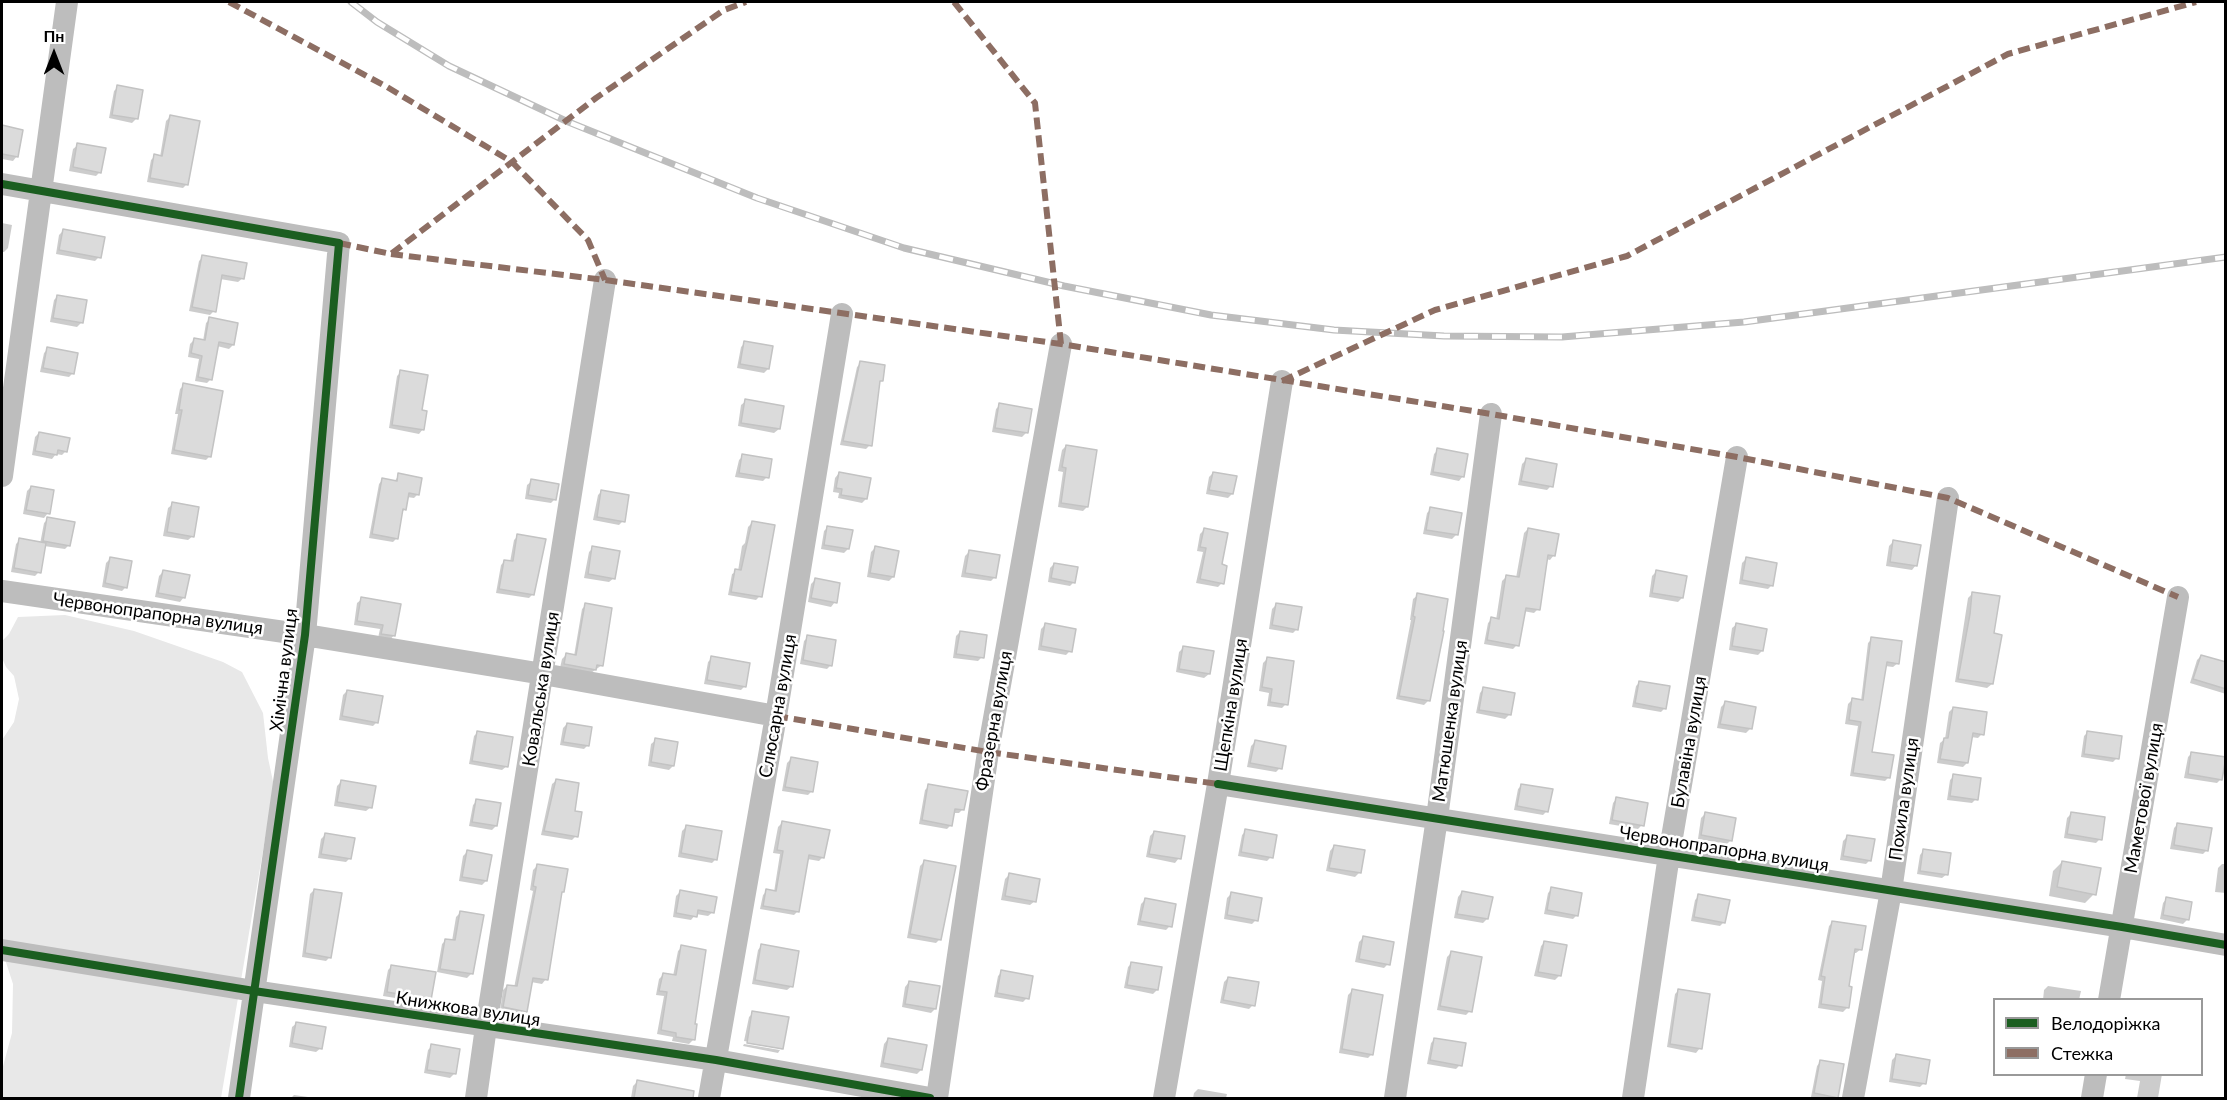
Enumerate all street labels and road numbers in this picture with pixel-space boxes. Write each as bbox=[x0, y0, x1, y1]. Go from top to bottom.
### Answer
street label: Червонопрапорна вулиця bbox=[52, 589, 264, 639]
street label: Хімічна вулиця bbox=[266, 607, 302, 733]
street label: Ковальська вулиця bbox=[518, 610, 564, 768]
street label: Слюсарна вулиця bbox=[755, 632, 801, 780]
street label: Щепкіна вулиця bbox=[1210, 637, 1252, 773]
street label: Матюшенка вулиця bbox=[1428, 639, 1472, 803]
street label: Фразерна вулиця bbox=[971, 649, 1017, 793]
street label: Булавіна вулиця bbox=[1667, 674, 1711, 810]
street label: Маметової вулиця bbox=[2120, 721, 2168, 875]
street label: Похила вулиця bbox=[1885, 736, 1923, 862]
street label: Червонопрапорна вулиця bbox=[1618, 822, 1830, 876]
street label: Книжкова вулиця bbox=[394, 987, 542, 1031]

